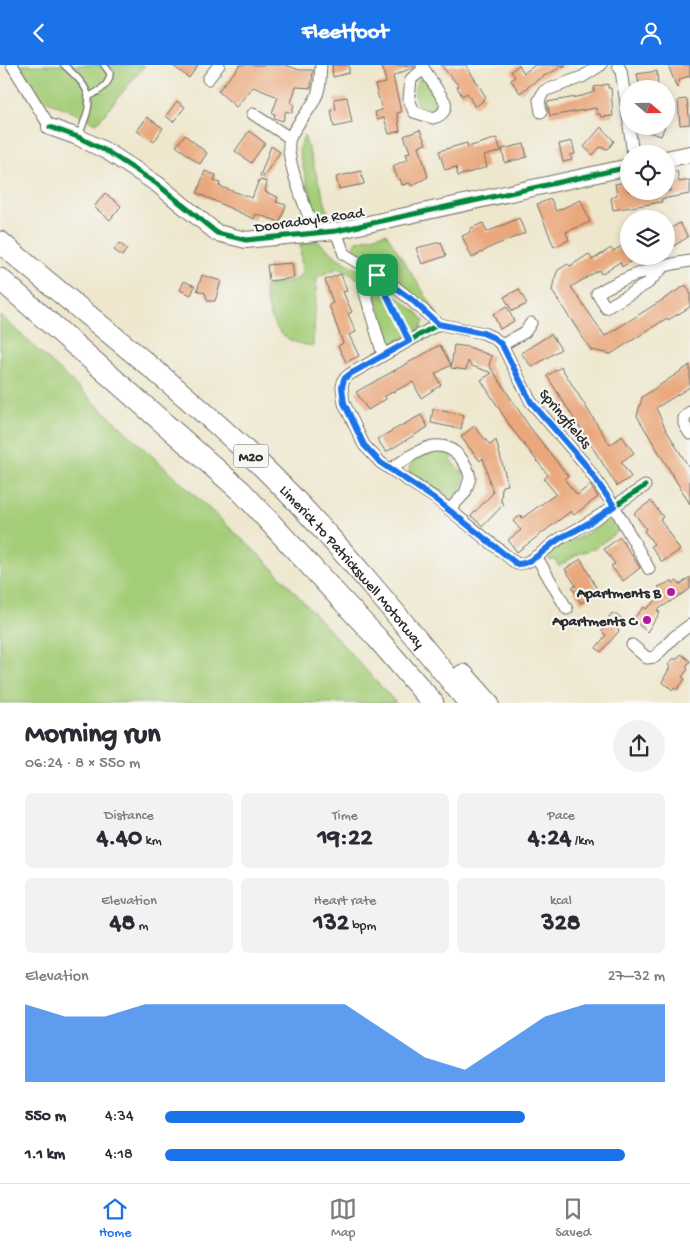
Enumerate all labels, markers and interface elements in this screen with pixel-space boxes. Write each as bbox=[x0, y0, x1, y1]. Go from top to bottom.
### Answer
icon: back bbox=[25, 19, 53, 47]
icon: person bbox=[637, 19, 665, 47]
text: Fleetfoot bbox=[302, 20, 388, 46]
north arrow bbox=[620, 80, 675, 135]
map controls bbox=[620, 80, 675, 265]
button: locate bbox=[620, 145, 675, 200]
street label: Dooradoyle Road bbox=[252, 204, 366, 238]
button: layers bbox=[620, 210, 675, 265]
pin bbox=[356, 254, 398, 296]
icon: arrive bbox=[363, 261, 391, 289]
street label: Springfields bbox=[535, 386, 595, 453]
road number: M20 bbox=[234, 445, 268, 467]
street label: Limerick to Patrickswell Motorway bbox=[275, 482, 428, 653]
place label: Apartments B bbox=[576, 585, 662, 603]
marker: Apartments B bbox=[665, 586, 677, 598]
place label: Apartments C bbox=[551, 613, 639, 631]
marker: Apartments C bbox=[641, 614, 653, 626]
text: Morning run bbox=[25, 719, 160, 752]
button: share bbox=[613, 720, 665, 772]
text: 06:24 · 8 × 550 m bbox=[25, 755, 140, 774]
text: Distance bbox=[104, 808, 154, 825]
text: Time bbox=[332, 808, 358, 825]
text: Pace bbox=[547, 808, 575, 825]
text: 4.40 bbox=[96, 825, 142, 854]
text: 19:22 bbox=[318, 825, 372, 854]
text: 4:24 bbox=[528, 825, 571, 854]
text: km bbox=[142, 833, 162, 850]
text: /km bbox=[571, 833, 594, 850]
text: Elevation bbox=[101, 893, 157, 910]
text: Heart rate bbox=[314, 893, 376, 910]
text: kcal bbox=[550, 893, 572, 910]
text: 48 bbox=[110, 910, 135, 939]
text: 132 bbox=[314, 910, 349, 939]
text: 328 bbox=[542, 910, 580, 939]
text: m bbox=[135, 918, 148, 935]
text: bpm bbox=[349, 918, 376, 935]
text: Elevation bbox=[25, 968, 89, 987]
text: 27–32 m bbox=[608, 968, 665, 987]
text: 550 m bbox=[25, 1108, 66, 1127]
text: 4:34 bbox=[105, 1108, 133, 1127]
text: 1.1 km bbox=[25, 1146, 65, 1165]
text: 4:18 bbox=[105, 1146, 133, 1165]
tab: Home bbox=[99, 1195, 131, 1242]
tab: Map bbox=[329, 1195, 357, 1242]
tab: Saved bbox=[555, 1195, 591, 1242]

